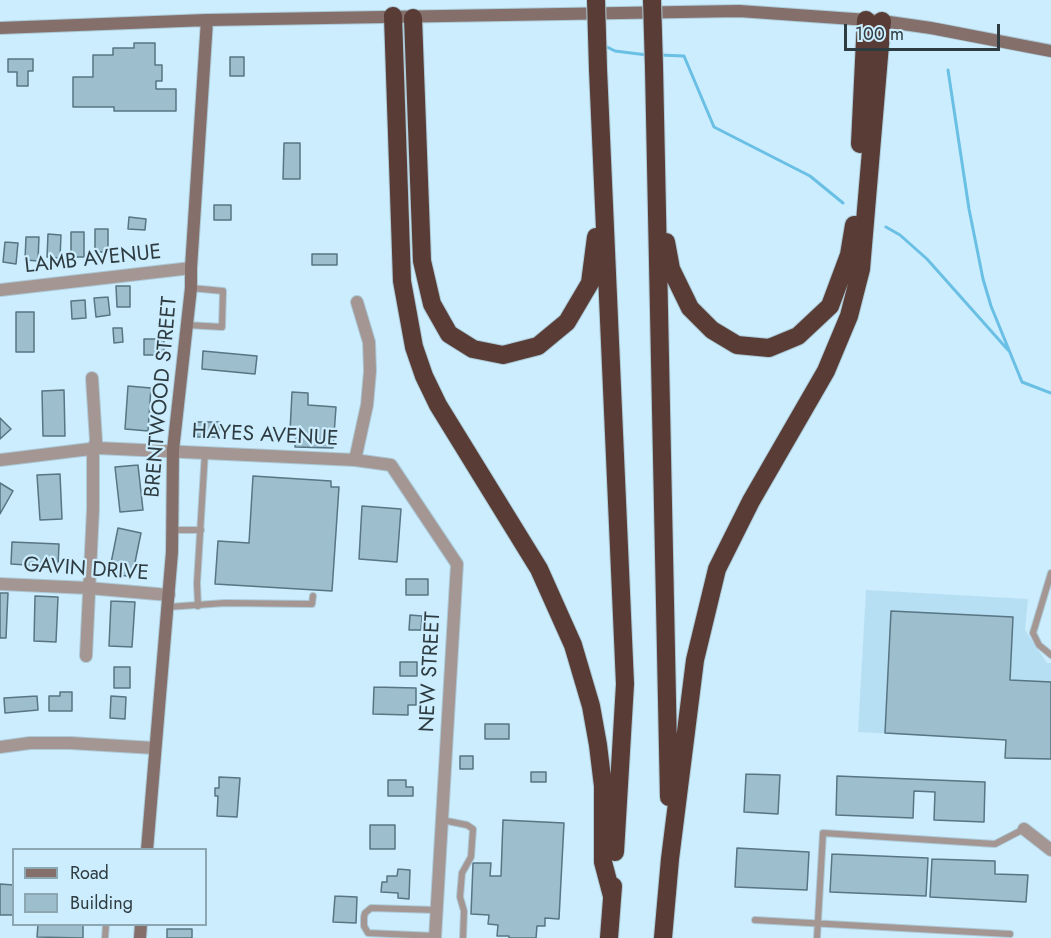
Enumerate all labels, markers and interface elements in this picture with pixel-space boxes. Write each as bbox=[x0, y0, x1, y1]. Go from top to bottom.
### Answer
scale bar bbox=[847, 12, 1003, 50]
text: 100 m bbox=[855, 21, 904, 47]
street label: LAMB AVENUE bbox=[24, 240, 162, 280]
street label: BRENTWOOD STREET bbox=[141, 295, 183, 499]
street label: HAYES AVENUE bbox=[191, 420, 339, 452]
street label: GAVIN DRIVE bbox=[22, 553, 150, 587]
street label: NEW STREET bbox=[415, 611, 447, 733]
legend bbox=[12, 848, 207, 926]
text: Road bbox=[70, 860, 109, 886]
text: Building bbox=[70, 890, 133, 916]

